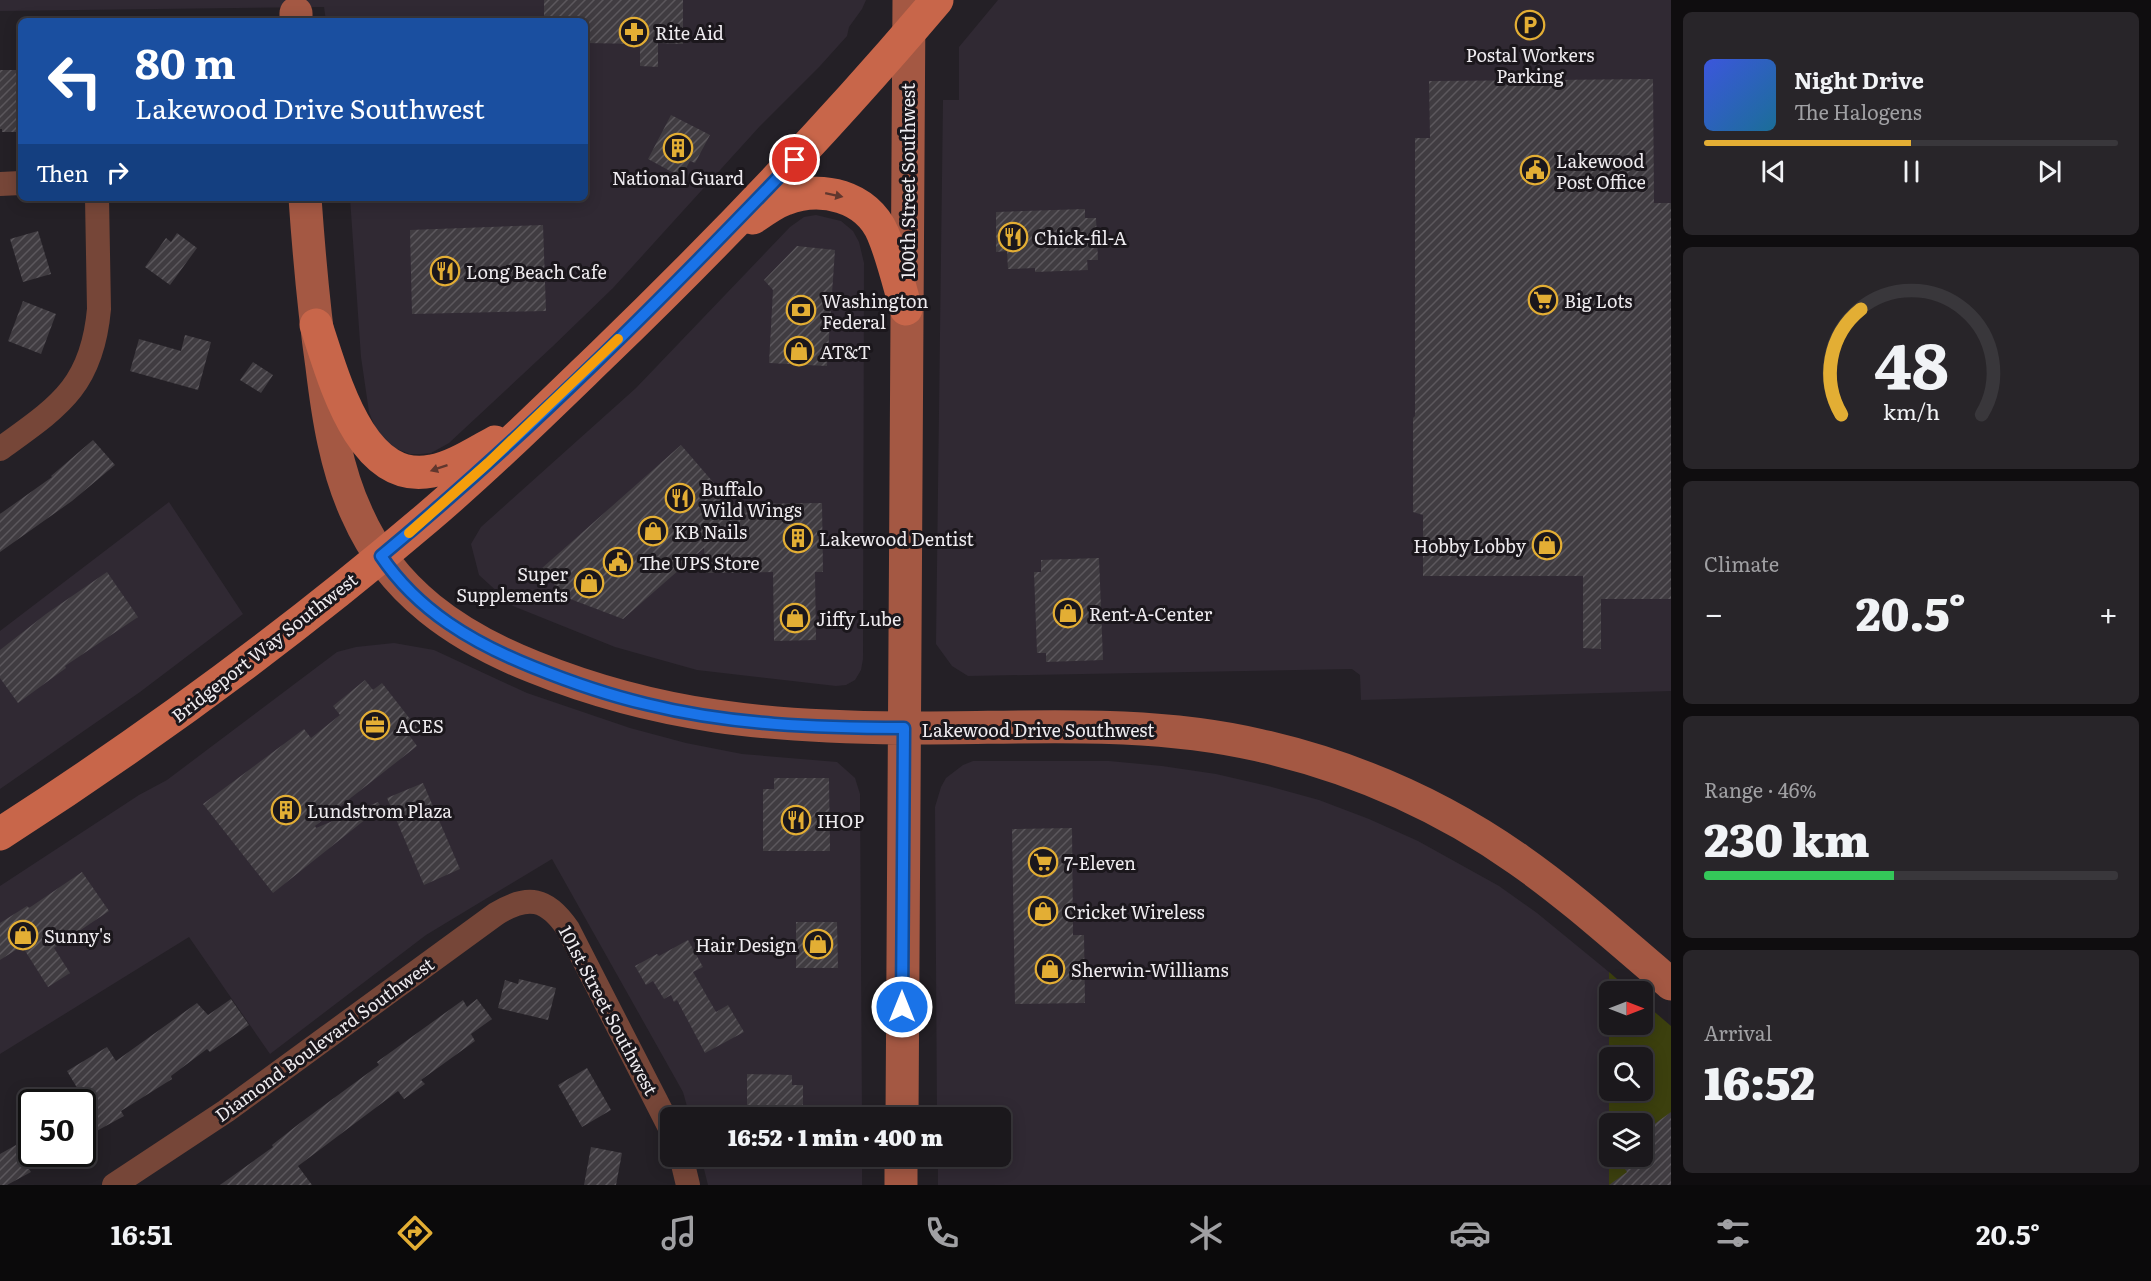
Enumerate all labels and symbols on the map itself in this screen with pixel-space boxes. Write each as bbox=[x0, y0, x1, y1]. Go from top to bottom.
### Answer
parking icon: Postal Workers Parking bbox=[1514, 9, 1546, 41]
pharmacy icon: Rite Aid bbox=[618, 16, 650, 48]
place label: Rite Aid bbox=[655, 19, 724, 46]
place label: Postal Workers Parking bbox=[1466, 41, 1594, 89]
street label: 100th Street Southwest bbox=[894, 82, 921, 279]
building icon: National Guard bbox=[662, 132, 694, 164]
pin bbox=[769, 134, 820, 185]
place label: Lakewood Post Office bbox=[1556, 147, 1646, 195]
public building icon: Lakewood Post Office bbox=[1519, 154, 1551, 186]
place label: National Guard bbox=[612, 164, 744, 191]
one-way arrow bbox=[824, 191, 843, 200]
restaurant icon: Chick-fil-A bbox=[997, 221, 1029, 253]
place label: Chick-fil-A bbox=[1034, 224, 1127, 251]
restaurant icon: Long Beach Cafe bbox=[429, 255, 461, 287]
place label: Long Beach Cafe bbox=[466, 258, 607, 285]
supermarket icon: Big Lots bbox=[1527, 284, 1559, 316]
place label: Washington Federal bbox=[822, 287, 928, 335]
place label: Big Lots bbox=[1564, 287, 1632, 314]
bank icon: Washington Federal bbox=[785, 294, 817, 326]
shop icon: AT&T bbox=[783, 335, 815, 367]
place label: AT&T bbox=[820, 338, 871, 365]
one-way arrow bbox=[429, 464, 447, 474]
place label: Buffalo Wild Wings bbox=[701, 475, 802, 523]
restaurant icon: Buffalo Wild Wings bbox=[664, 482, 696, 514]
shop icon: KB Nails bbox=[637, 515, 669, 547]
place label: KB Nails bbox=[674, 518, 747, 545]
building icon: Lakewood Dentist bbox=[782, 522, 814, 554]
place label: Lakewood Dentist bbox=[819, 525, 975, 552]
shop icon: Hobby Lobby bbox=[1531, 529, 1563, 561]
place label: Hobby Lobby bbox=[1413, 532, 1527, 559]
public building icon: The UPS Store bbox=[602, 546, 634, 578]
place label: The UPS Store bbox=[639, 549, 760, 576]
place label: Super Supplements bbox=[456, 560, 568, 608]
street label: Bridgeport Way Southwest bbox=[165, 565, 363, 728]
shop icon: Super Supplements bbox=[573, 567, 605, 599]
shop icon: Rent-A-Center bbox=[1052, 597, 1084, 629]
place label: Rent-A-Center bbox=[1089, 600, 1213, 627]
shop icon: Jiffy Lube bbox=[779, 602, 811, 634]
place label: Jiffy Lube bbox=[816, 605, 901, 632]
office icon: ACES bbox=[359, 709, 391, 741]
place label: ACES bbox=[396, 712, 444, 739]
street label: Lakewood Drive Southwest bbox=[921, 716, 1155, 743]
building icon: Lundstrom Plaza bbox=[270, 794, 302, 826]
place label: Lundstrom Plaza bbox=[307, 797, 452, 824]
restaurant icon: IHOP bbox=[780, 804, 812, 836]
place label: IHOP bbox=[817, 807, 864, 834]
supermarket icon: 7-Eleven bbox=[1027, 846, 1059, 878]
place label: 7-Eleven bbox=[1064, 849, 1136, 876]
shop icon: Cricket Wireless bbox=[1027, 895, 1059, 927]
place label: Cricket Wireless bbox=[1064, 898, 1205, 925]
shop icon: Sunny's bbox=[7, 919, 39, 951]
street label: 101st Street Southwest bbox=[553, 920, 666, 1100]
place label: Sunny's bbox=[44, 922, 111, 949]
shop icon: Hair Design bbox=[802, 928, 834, 960]
place label: Hair Design bbox=[695, 931, 797, 958]
street label: Diamond Boulevard Southwest bbox=[209, 950, 440, 1128]
shop icon: Sherwin-Williams bbox=[1034, 953, 1066, 985]
place label: Sherwin-Williams bbox=[1071, 956, 1229, 983]
position arrow bbox=[870, 975, 934, 1039]
north arrow bbox=[1599, 981, 1653, 1035]
speed limit sign: 50 bbox=[18, 1089, 96, 1167]

